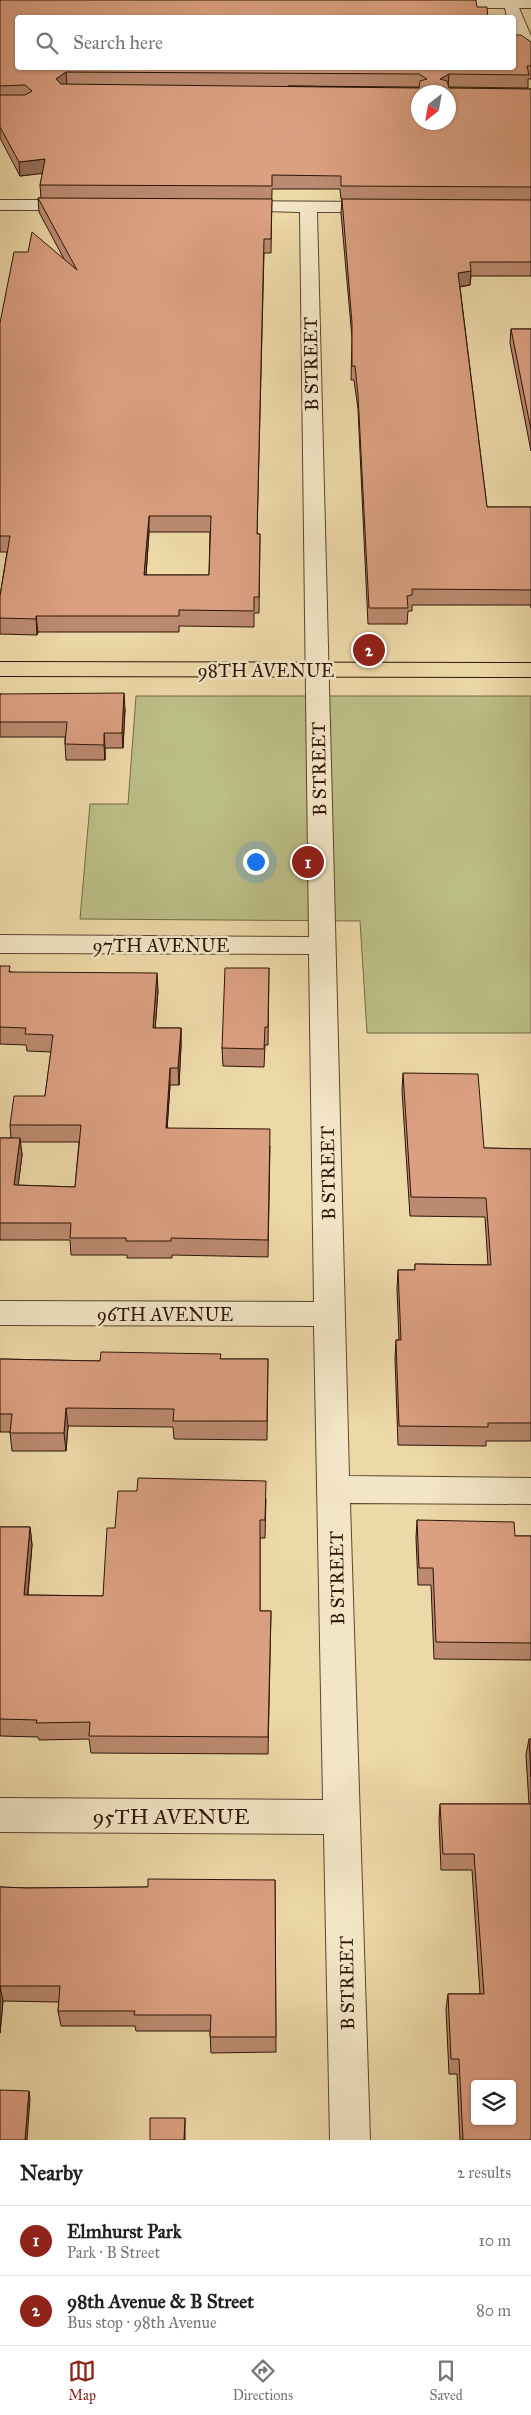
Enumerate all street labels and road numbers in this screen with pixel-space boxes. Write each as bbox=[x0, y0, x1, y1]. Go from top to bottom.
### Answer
street label: B STREET bbox=[299, 317, 323, 411]
street label: 98TH AVENUE bbox=[198, 659, 335, 682]
street label: B STREET bbox=[307, 722, 331, 816]
street label: 97TH AVENUE bbox=[93, 934, 230, 957]
street label: B STREET bbox=[316, 1126, 340, 1220]
street label: 96TH AVENUE bbox=[97, 1303, 234, 1326]
street label: B STREET bbox=[325, 1531, 349, 1625]
street label: 95TH AVENUE bbox=[93, 1803, 250, 1830]
street label: B STREET bbox=[335, 1936, 359, 2030]

